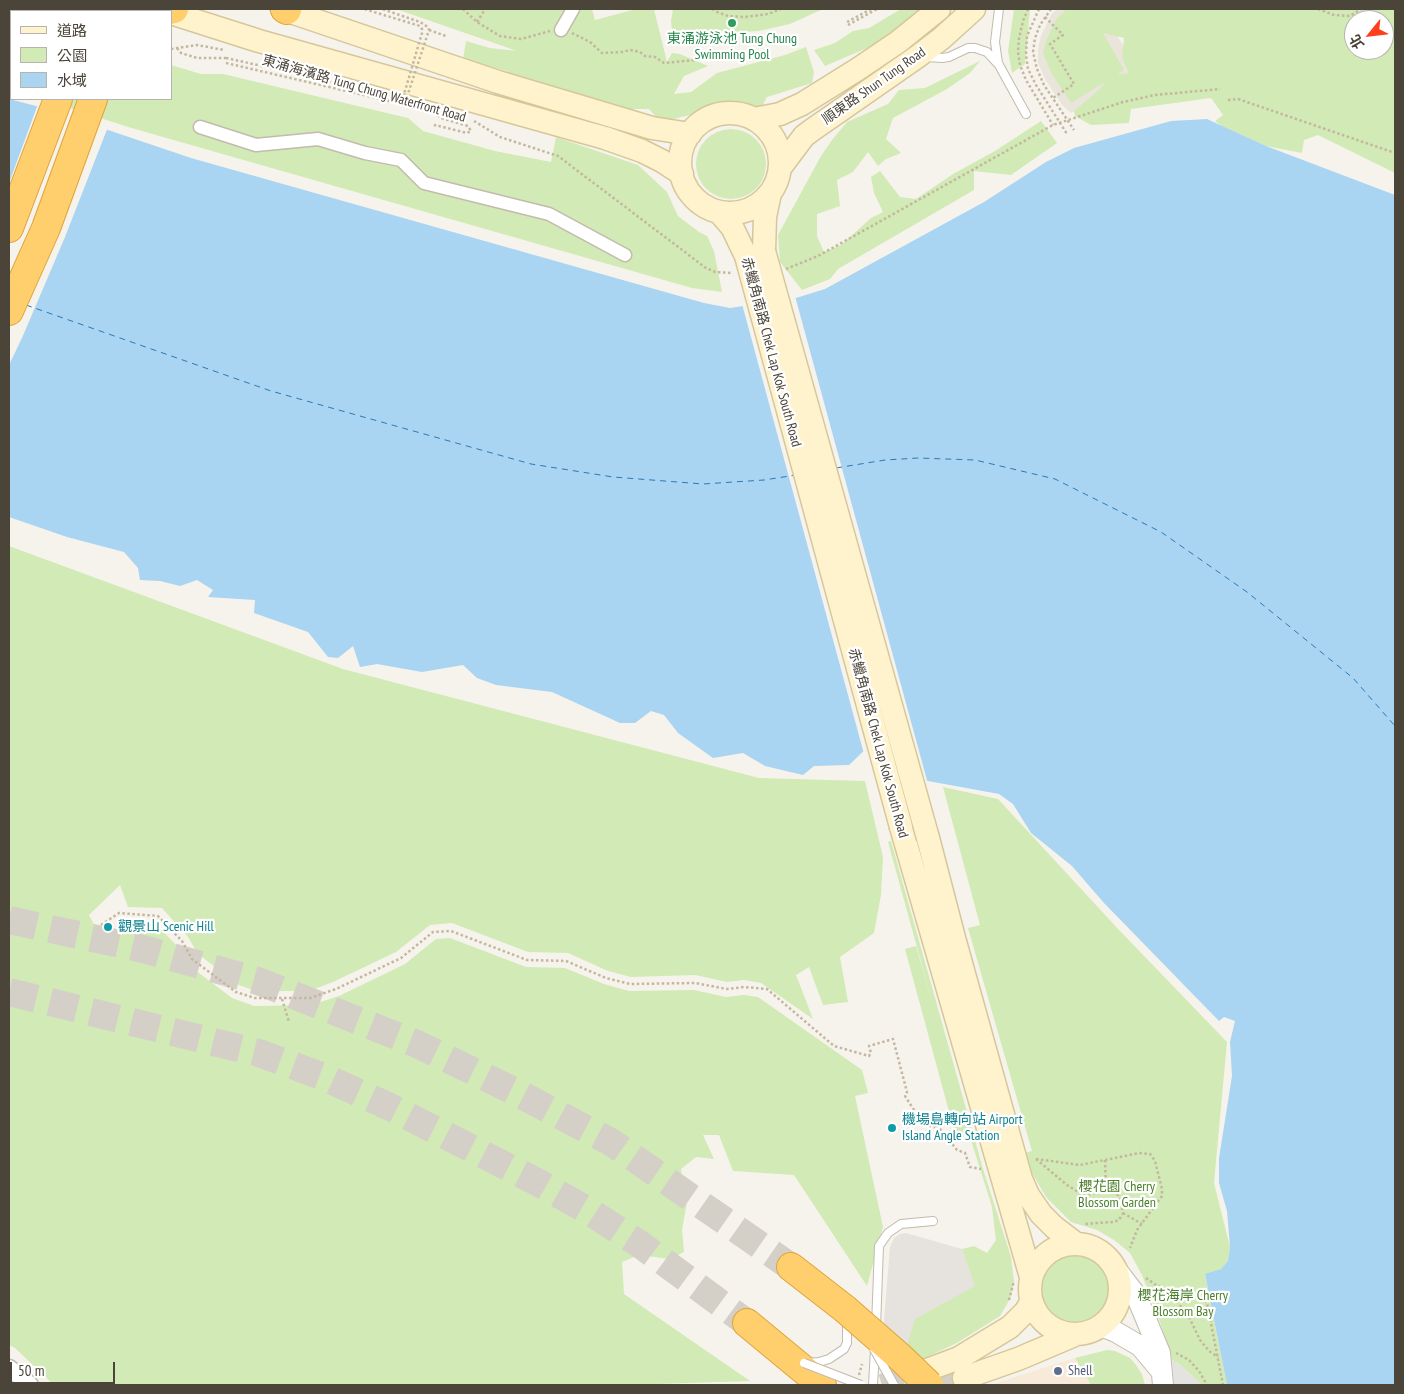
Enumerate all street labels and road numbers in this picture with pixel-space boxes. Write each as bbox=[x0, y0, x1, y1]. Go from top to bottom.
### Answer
street label: 順東路 Shun Tung Road bbox=[819, 44, 929, 128]
street label: 東涌海濱路 Tung Chung Waterfront Road bbox=[260, 52, 468, 126]
street label: 赤鱲角南路 Chek Lap Kok South Road bbox=[738, 255, 804, 449]
street label: 赤鱲角南路 Chek Lap Kok South Road bbox=[845, 646, 911, 840]

